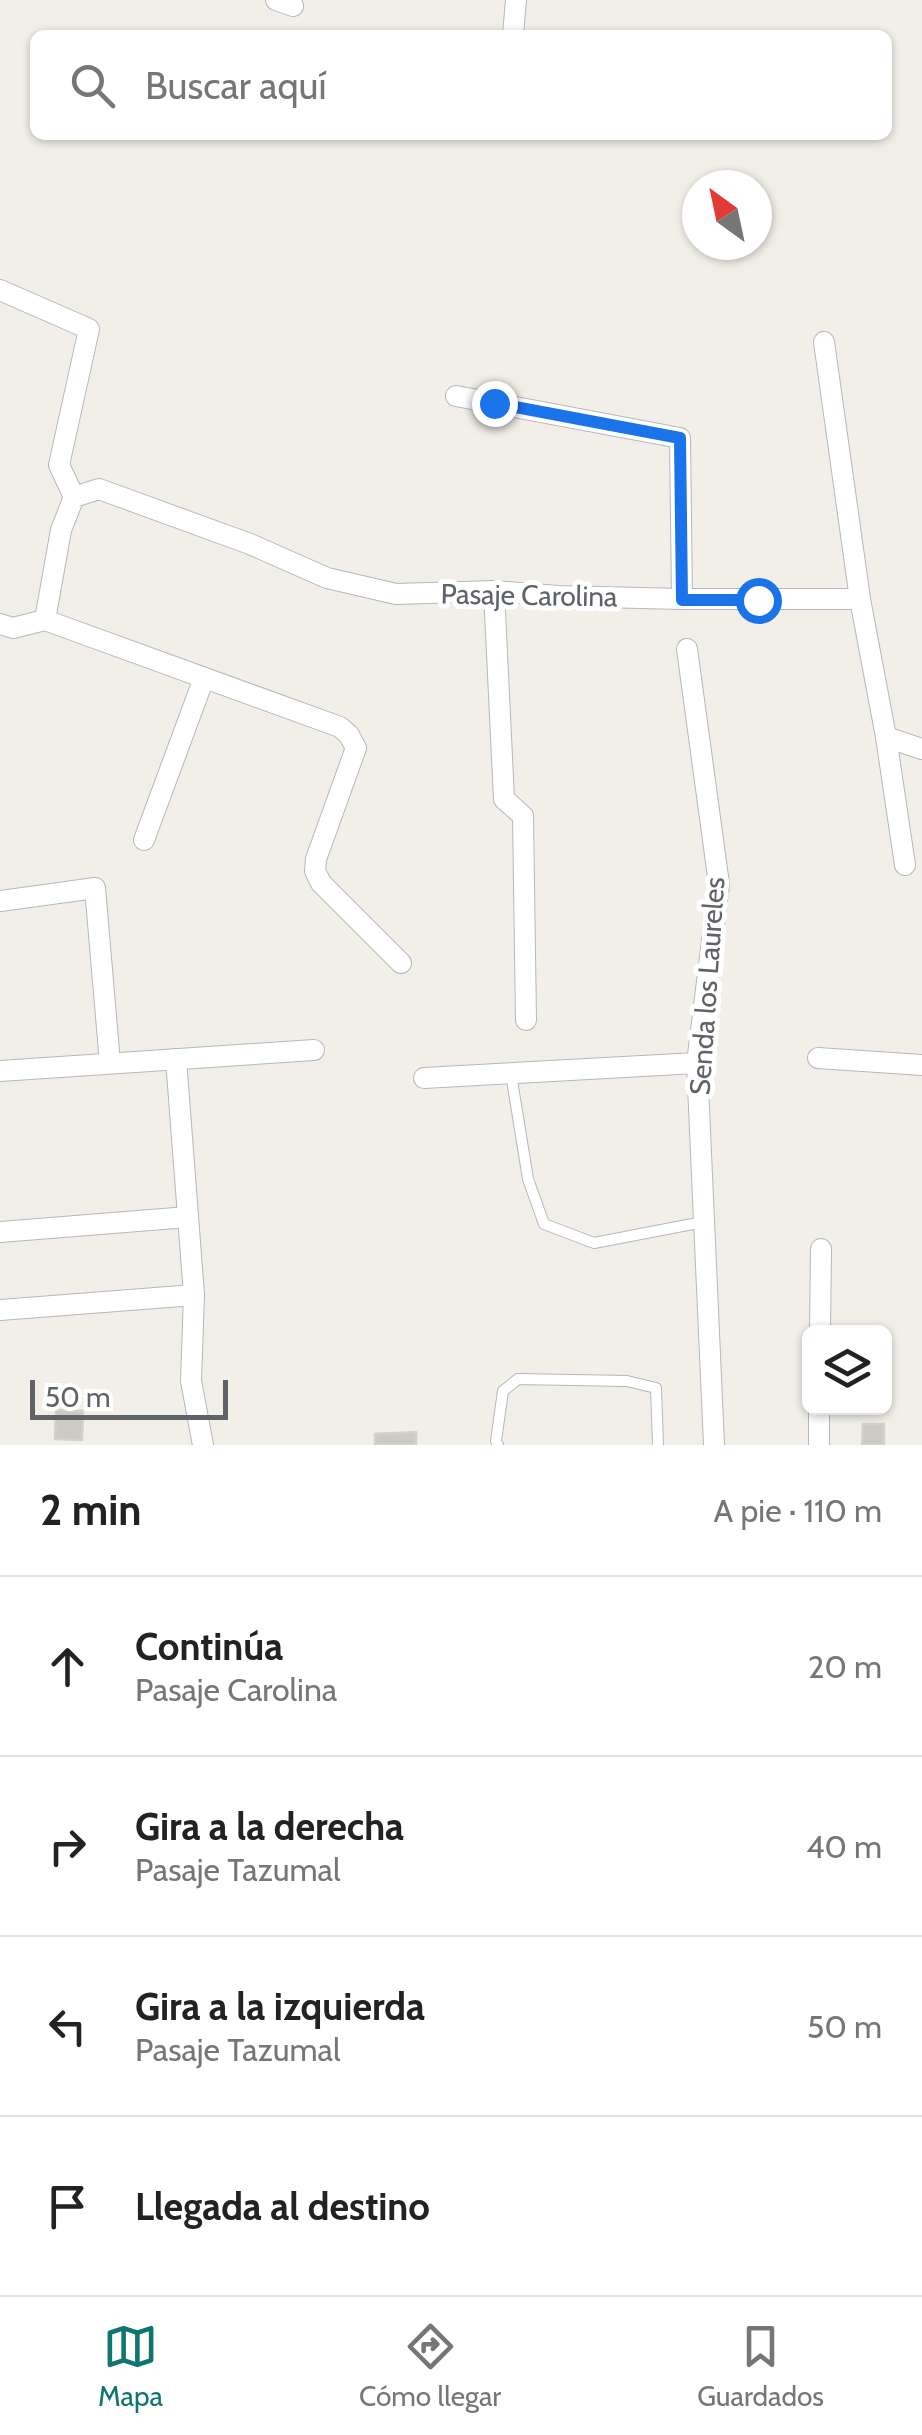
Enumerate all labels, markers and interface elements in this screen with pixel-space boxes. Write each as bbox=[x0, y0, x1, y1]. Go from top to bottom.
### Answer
search box bbox=[30, 30, 892, 140]
icon: search bbox=[65, 58, 120, 113]
text: Buscar aquí bbox=[145, 62, 327, 109]
north arrow bbox=[682, 170, 772, 260]
route end bbox=[472, 381, 518, 427]
street label: Pasaje Carolina bbox=[440, 576, 618, 614]
route start bbox=[736, 578, 782, 624]
street label: Senda los Laureles bbox=[682, 876, 732, 1096]
map controls bbox=[802, 1325, 892, 1415]
button: layers bbox=[802, 1325, 892, 1415]
scale bar bbox=[30, 1375, 228, 1420]
text: 50 m bbox=[45, 1380, 111, 1414]
text: 2 min bbox=[40, 1484, 141, 1536]
text: A pie · 110 m bbox=[714, 1491, 882, 1530]
text: Continúa bbox=[135, 1623, 283, 1670]
icon: ahead bbox=[40, 1639, 95, 1694]
text: 20 m bbox=[808, 1647, 882, 1686]
text: Pasaje Carolina bbox=[135, 1670, 337, 1709]
text: Gira a la derecha bbox=[135, 1803, 404, 1850]
icon: right bbox=[40, 1819, 95, 1874]
text: 40 m bbox=[806, 1827, 882, 1866]
text: Pasaje Tazumal bbox=[135, 1850, 340, 1889]
text: Gira a la izquierda bbox=[135, 1983, 425, 2030]
icon: left bbox=[40, 1999, 95, 2054]
text: 50 m bbox=[807, 2007, 882, 2046]
text: Pasaje Tazumal bbox=[135, 2030, 340, 2069]
icon: arrive bbox=[40, 2179, 95, 2234]
text: Llegada al destino bbox=[135, 2183, 430, 2230]
tab: Mapa bbox=[98, 2319, 163, 2413]
tab: Cómo llegar bbox=[359, 2319, 501, 2413]
tab: Guardados bbox=[697, 2319, 824, 2413]

